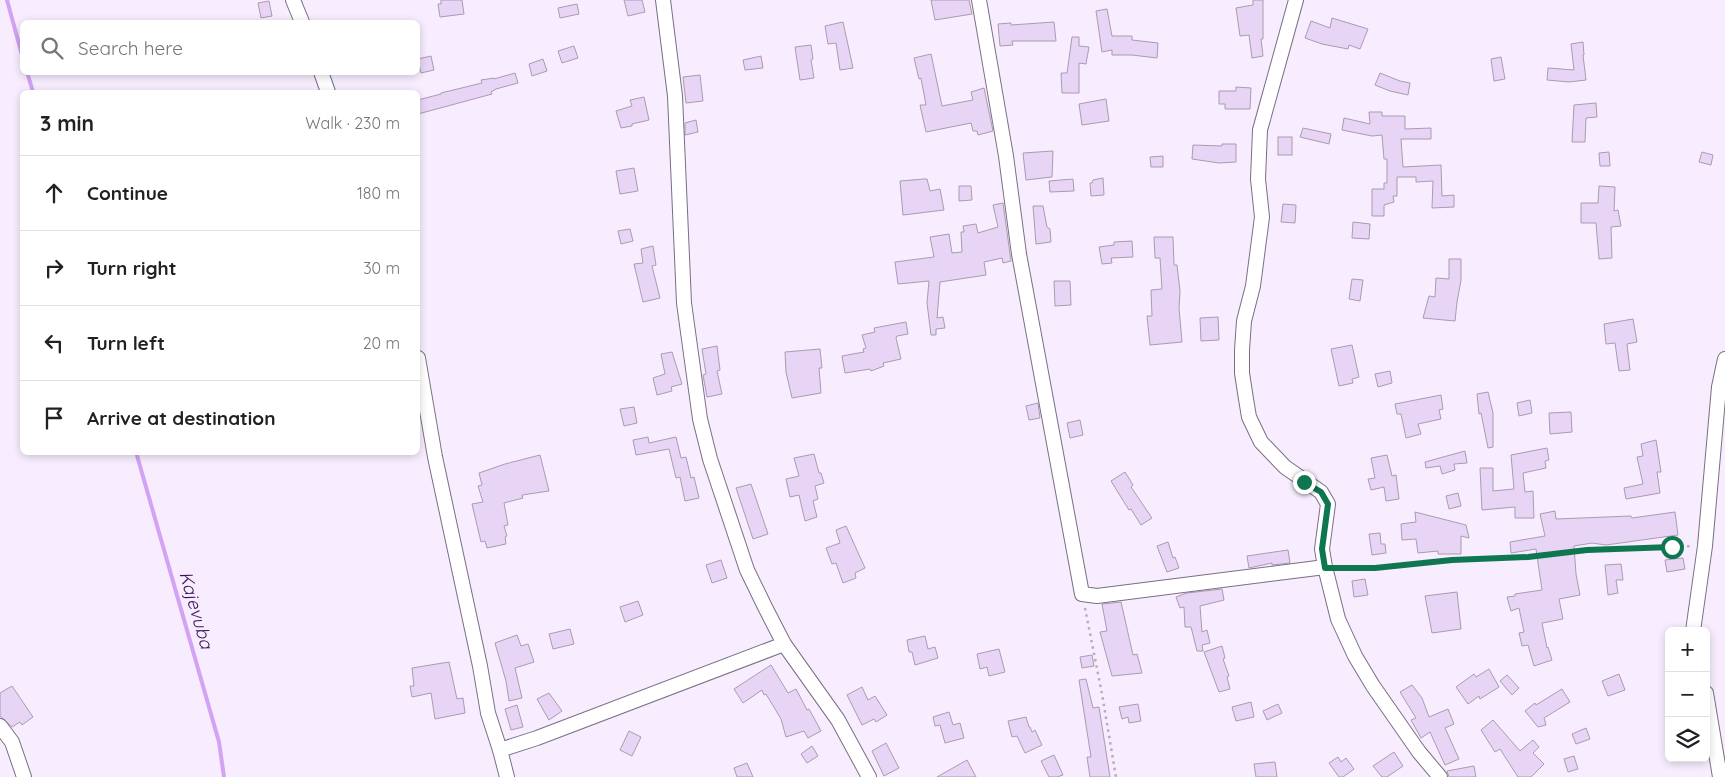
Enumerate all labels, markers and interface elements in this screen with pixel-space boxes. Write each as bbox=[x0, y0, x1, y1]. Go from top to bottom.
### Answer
search box bbox=[20, 20, 420, 75]
icon: search bbox=[38, 34, 66, 62]
text: Search here bbox=[78, 36, 183, 60]
text: 3 min bbox=[40, 110, 94, 136]
text: Walk · 230 m bbox=[305, 113, 400, 133]
icon: ahead bbox=[40, 179, 68, 207]
text: Continue bbox=[87, 181, 168, 205]
text: 180 m bbox=[357, 183, 400, 203]
icon: right bbox=[40, 254, 68, 282]
text: Turn right bbox=[87, 256, 176, 280]
text: 30 m bbox=[363, 258, 400, 278]
icon: left bbox=[40, 329, 68, 357]
text: Turn left bbox=[87, 331, 165, 355]
text: 20 m bbox=[363, 333, 400, 353]
icon: arrive bbox=[40, 404, 68, 432]
text: Arrive at destination bbox=[87, 406, 276, 430]
route end bbox=[1293, 471, 1316, 494]
route start bbox=[1661, 536, 1684, 559]
water label: Kajevuba bbox=[174, 568, 219, 652]
map controls bbox=[1665, 627, 1710, 762]
button: + bbox=[1665, 627, 1710, 672]
button: − bbox=[1665, 672, 1710, 717]
button: layers bbox=[1665, 717, 1710, 762]

